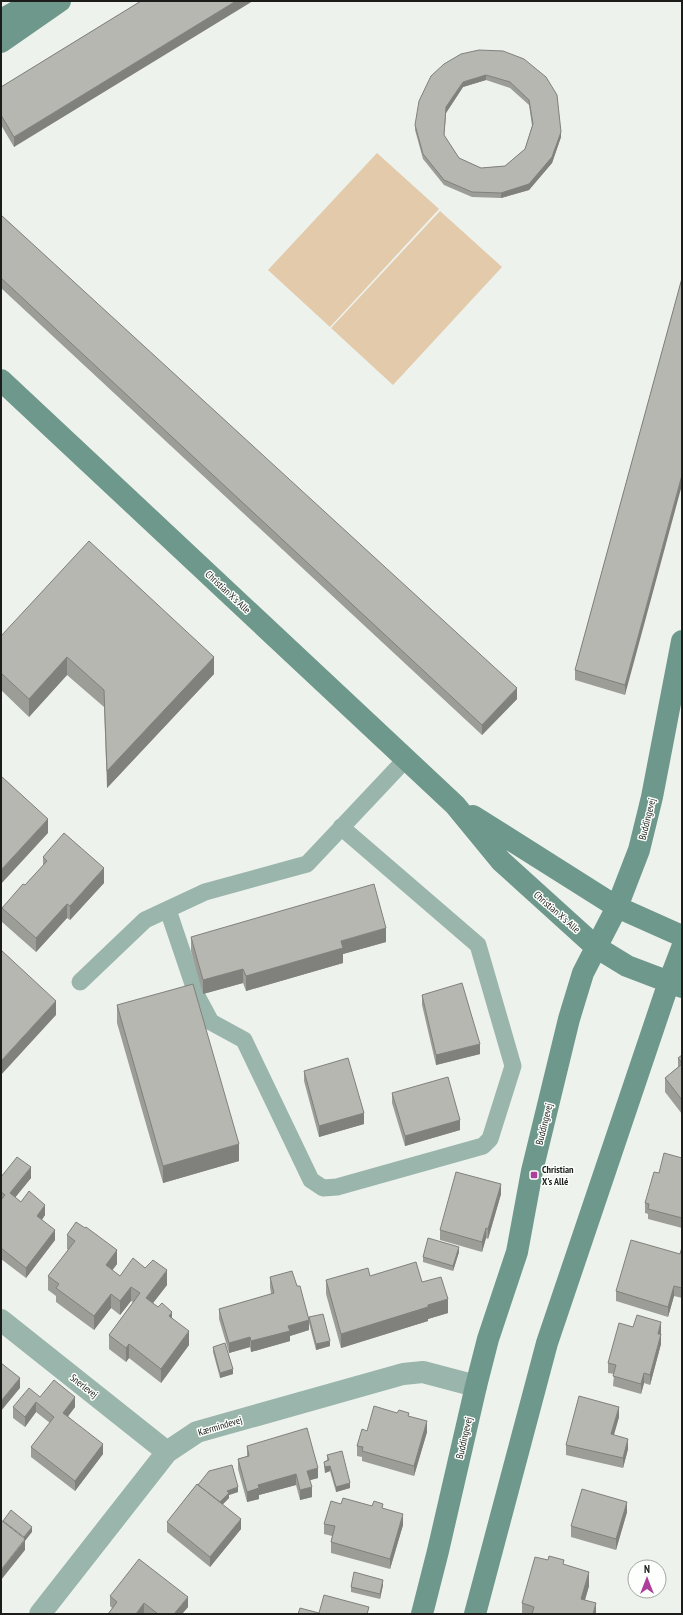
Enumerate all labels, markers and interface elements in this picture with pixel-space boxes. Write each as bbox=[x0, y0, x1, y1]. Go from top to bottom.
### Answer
street label: Christian X's Alle bbox=[203, 568, 253, 616]
street label: Buddingevej bbox=[636, 797, 658, 841]
street label: Christian X's Alle bbox=[531, 888, 583, 936]
street label: Buddingevej bbox=[533, 1102, 555, 1146]
place label: Christian X's Allé bbox=[542, 1163, 574, 1188]
marker: Christian X's Allé bbox=[529, 1170, 539, 1180]
street label: Snerlevej bbox=[67, 1371, 101, 1401]
street label: Kærmindevej bbox=[196, 1413, 244, 1439]
street label: Buddingevej bbox=[453, 1416, 475, 1460]
north arrow bbox=[627, 1559, 667, 1599]
text: N bbox=[644, 1562, 650, 1576]

